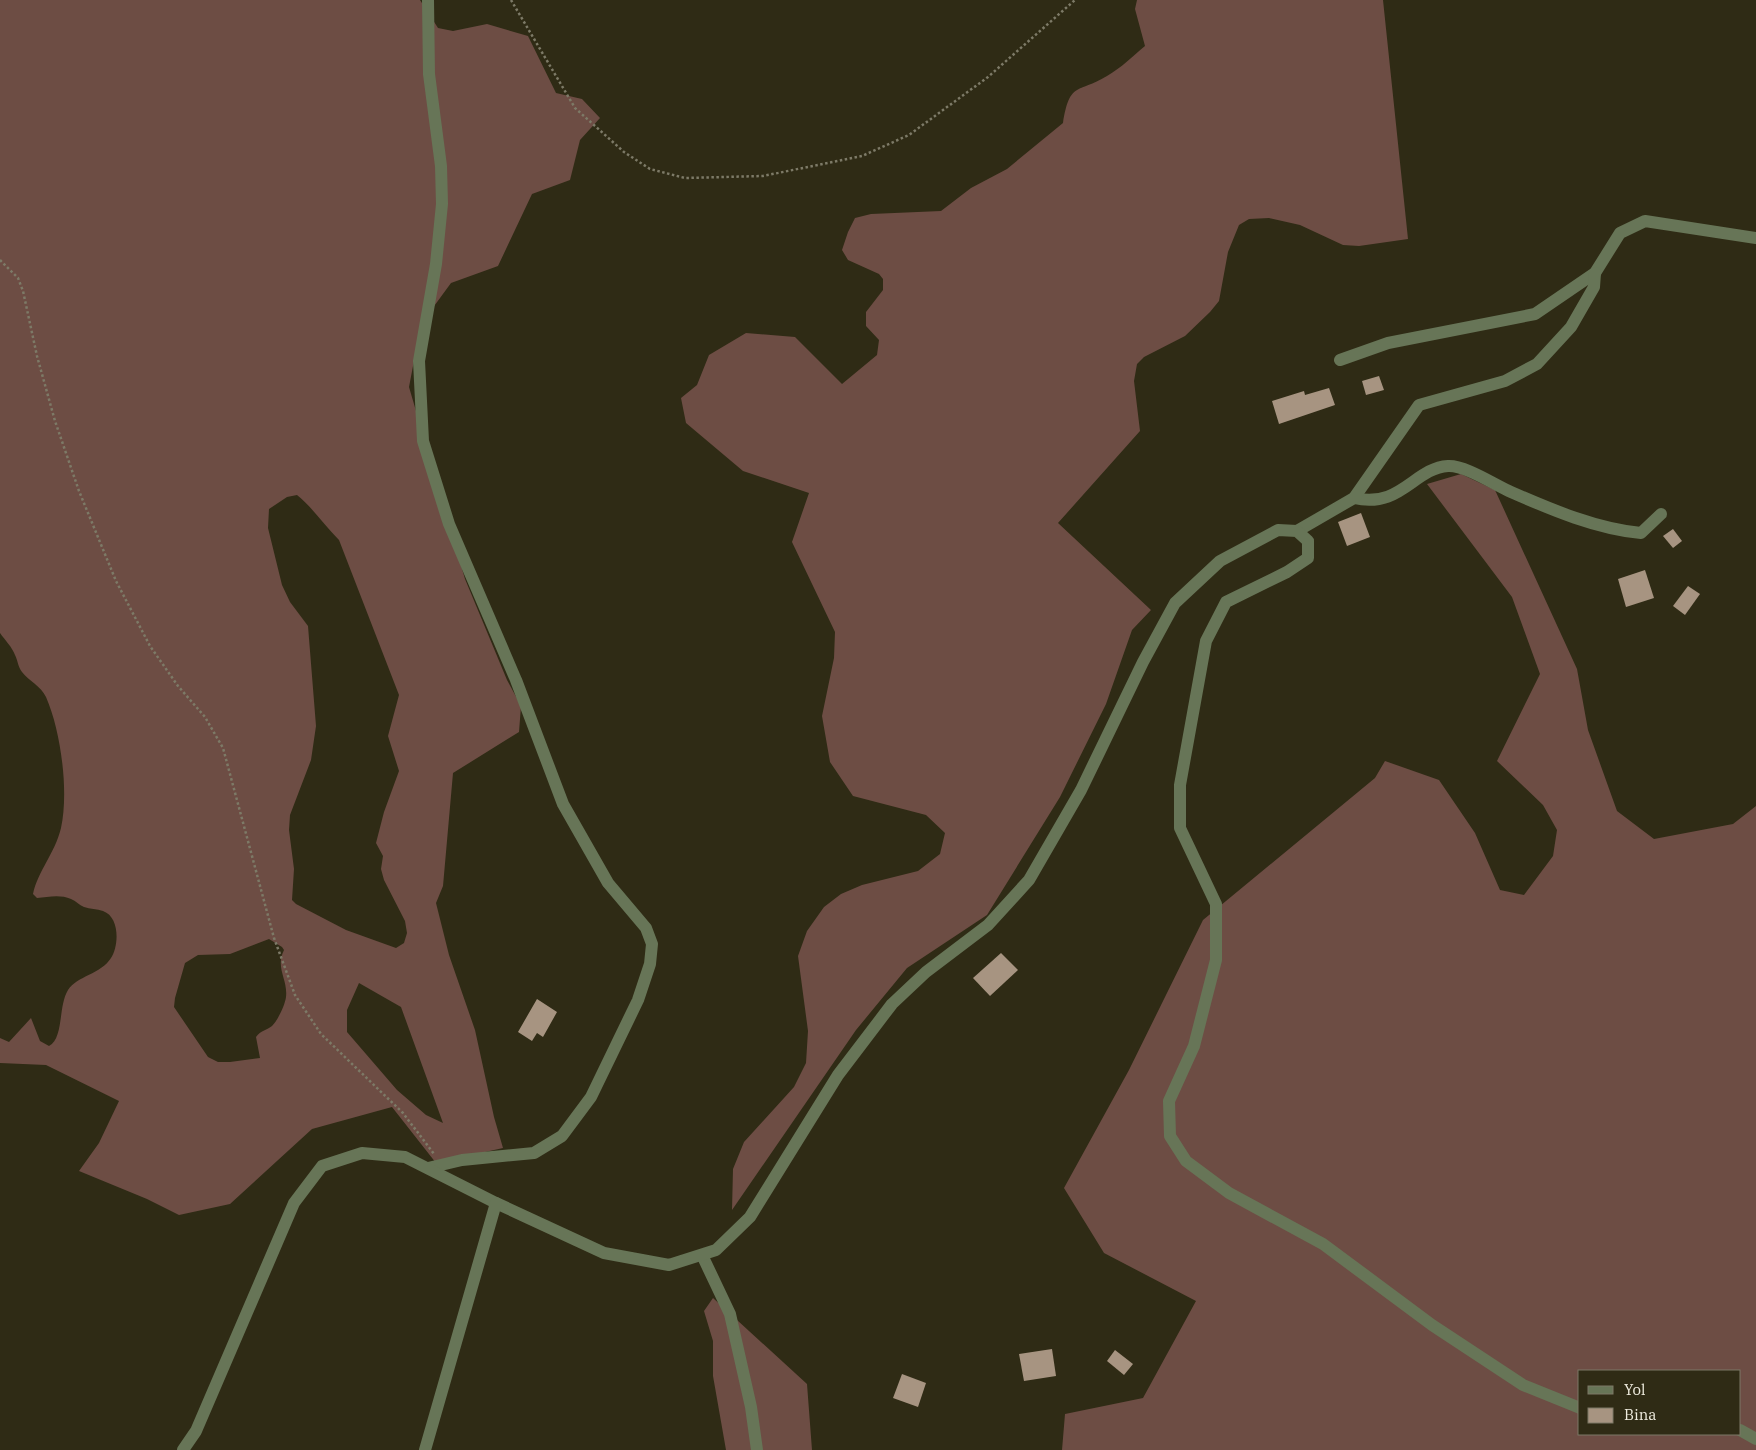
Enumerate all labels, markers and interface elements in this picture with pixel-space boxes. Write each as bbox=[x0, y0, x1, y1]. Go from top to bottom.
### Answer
legend bbox=[1578, 1370, 1741, 1435]
text: Yol bbox=[1624, 1380, 1645, 1399]
text: Bina bbox=[1624, 1405, 1657, 1424]

